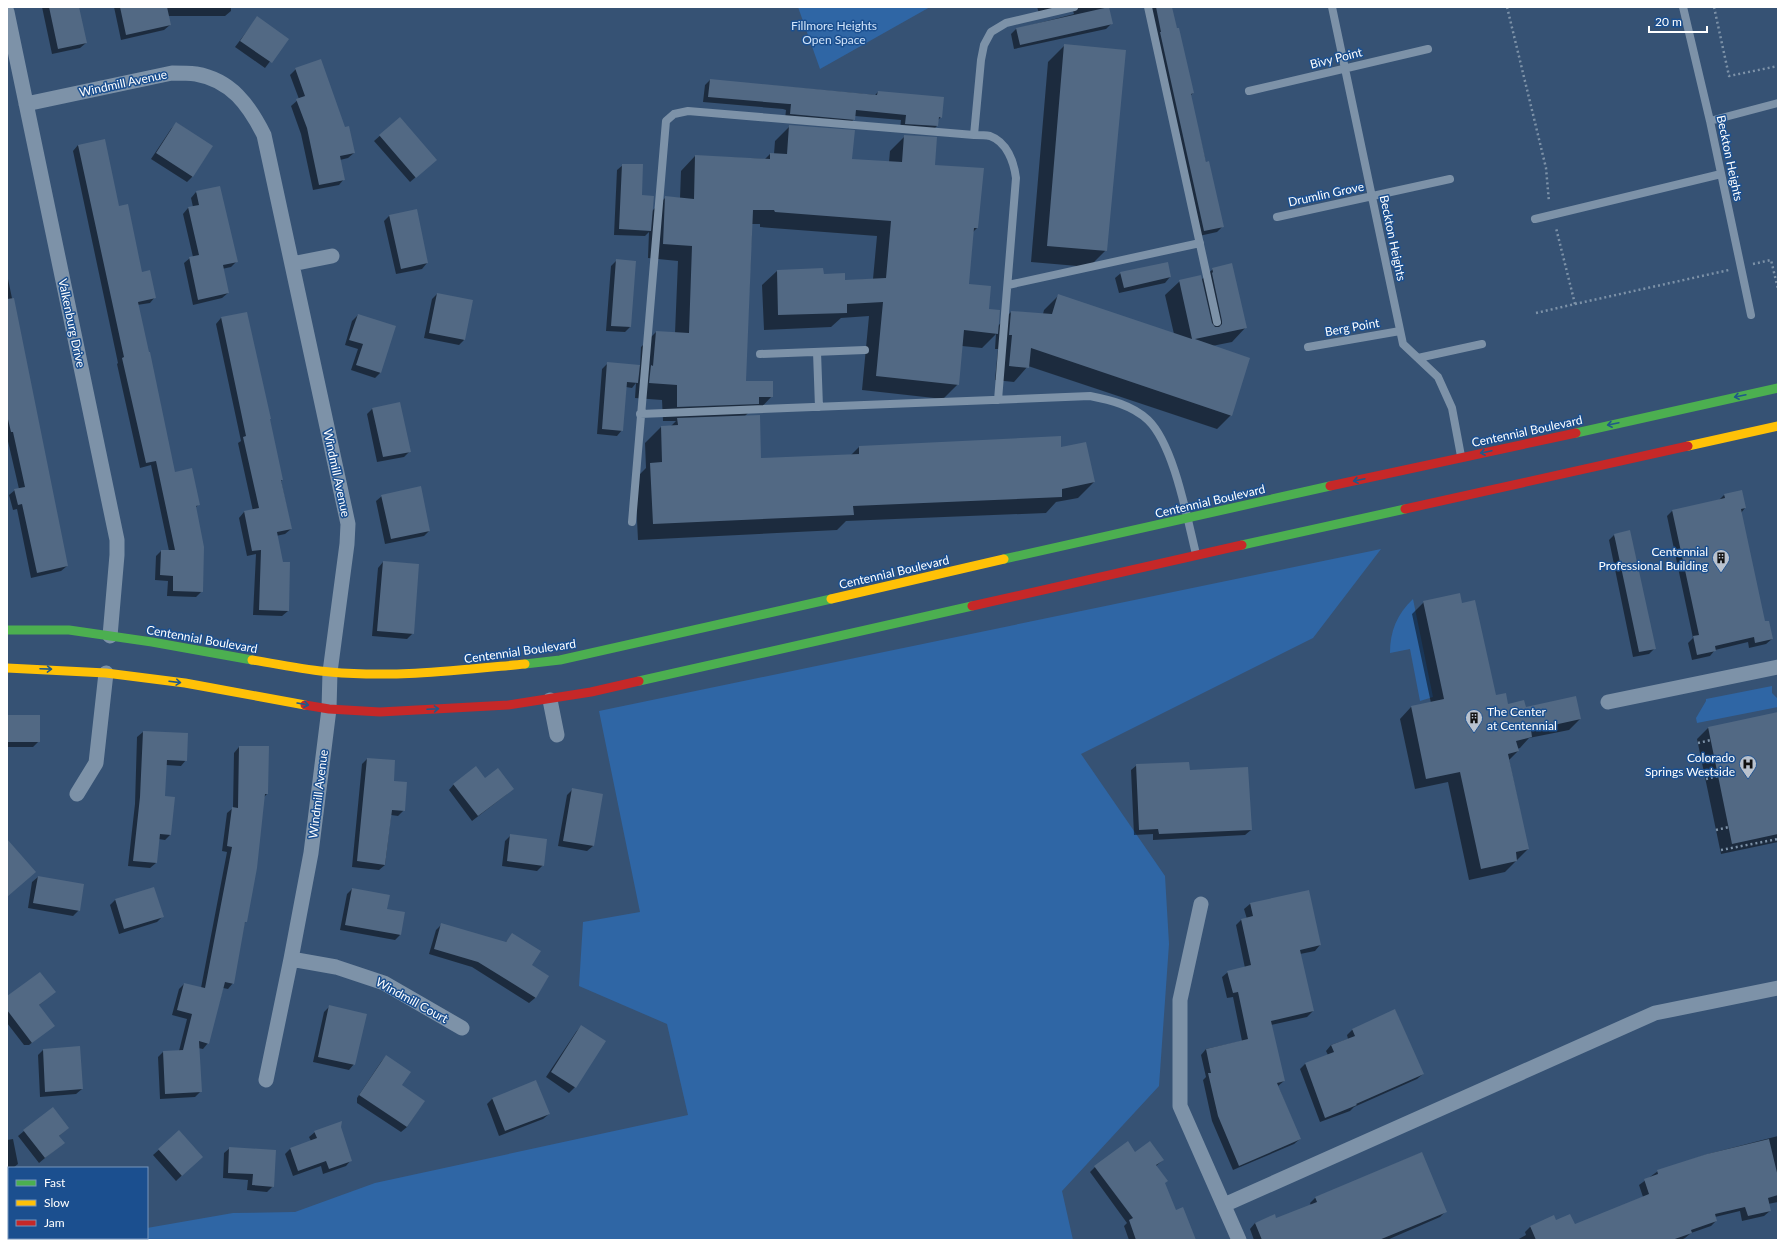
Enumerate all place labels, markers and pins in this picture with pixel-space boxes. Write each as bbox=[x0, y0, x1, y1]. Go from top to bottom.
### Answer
place label: Centennial Professional Building bbox=[1599, 544, 1708, 573]
building icon: Centennial Professional Building bbox=[1711, 548, 1731, 573]
place label: The Center at Centennial bbox=[1487, 704, 1557, 733]
building icon: The Center at Centennial bbox=[1464, 708, 1484, 733]
place label: Colorado Springs Westside bbox=[1645, 750, 1735, 779]
hospital icon: Colorado Springs Westside bbox=[1738, 754, 1758, 779]

